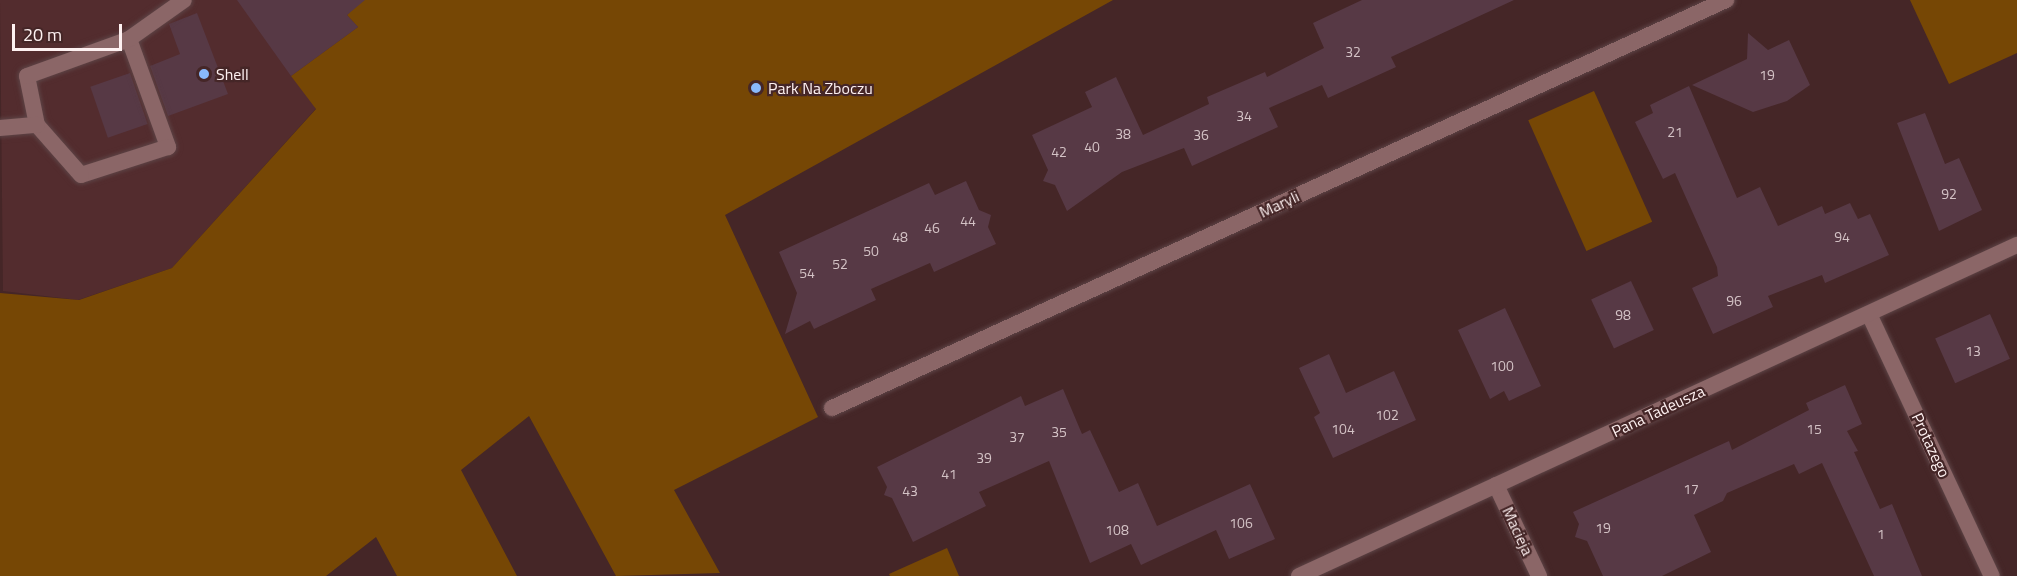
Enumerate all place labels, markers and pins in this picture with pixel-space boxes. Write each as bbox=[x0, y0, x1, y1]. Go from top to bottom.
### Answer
place label: Shell bbox=[216, 64, 249, 84]
marker: Shell bbox=[197, 67, 211, 81]
place label: Park Na Zboczu bbox=[768, 78, 873, 98]
marker: Park Na Zboczu bbox=[749, 81, 763, 95]

